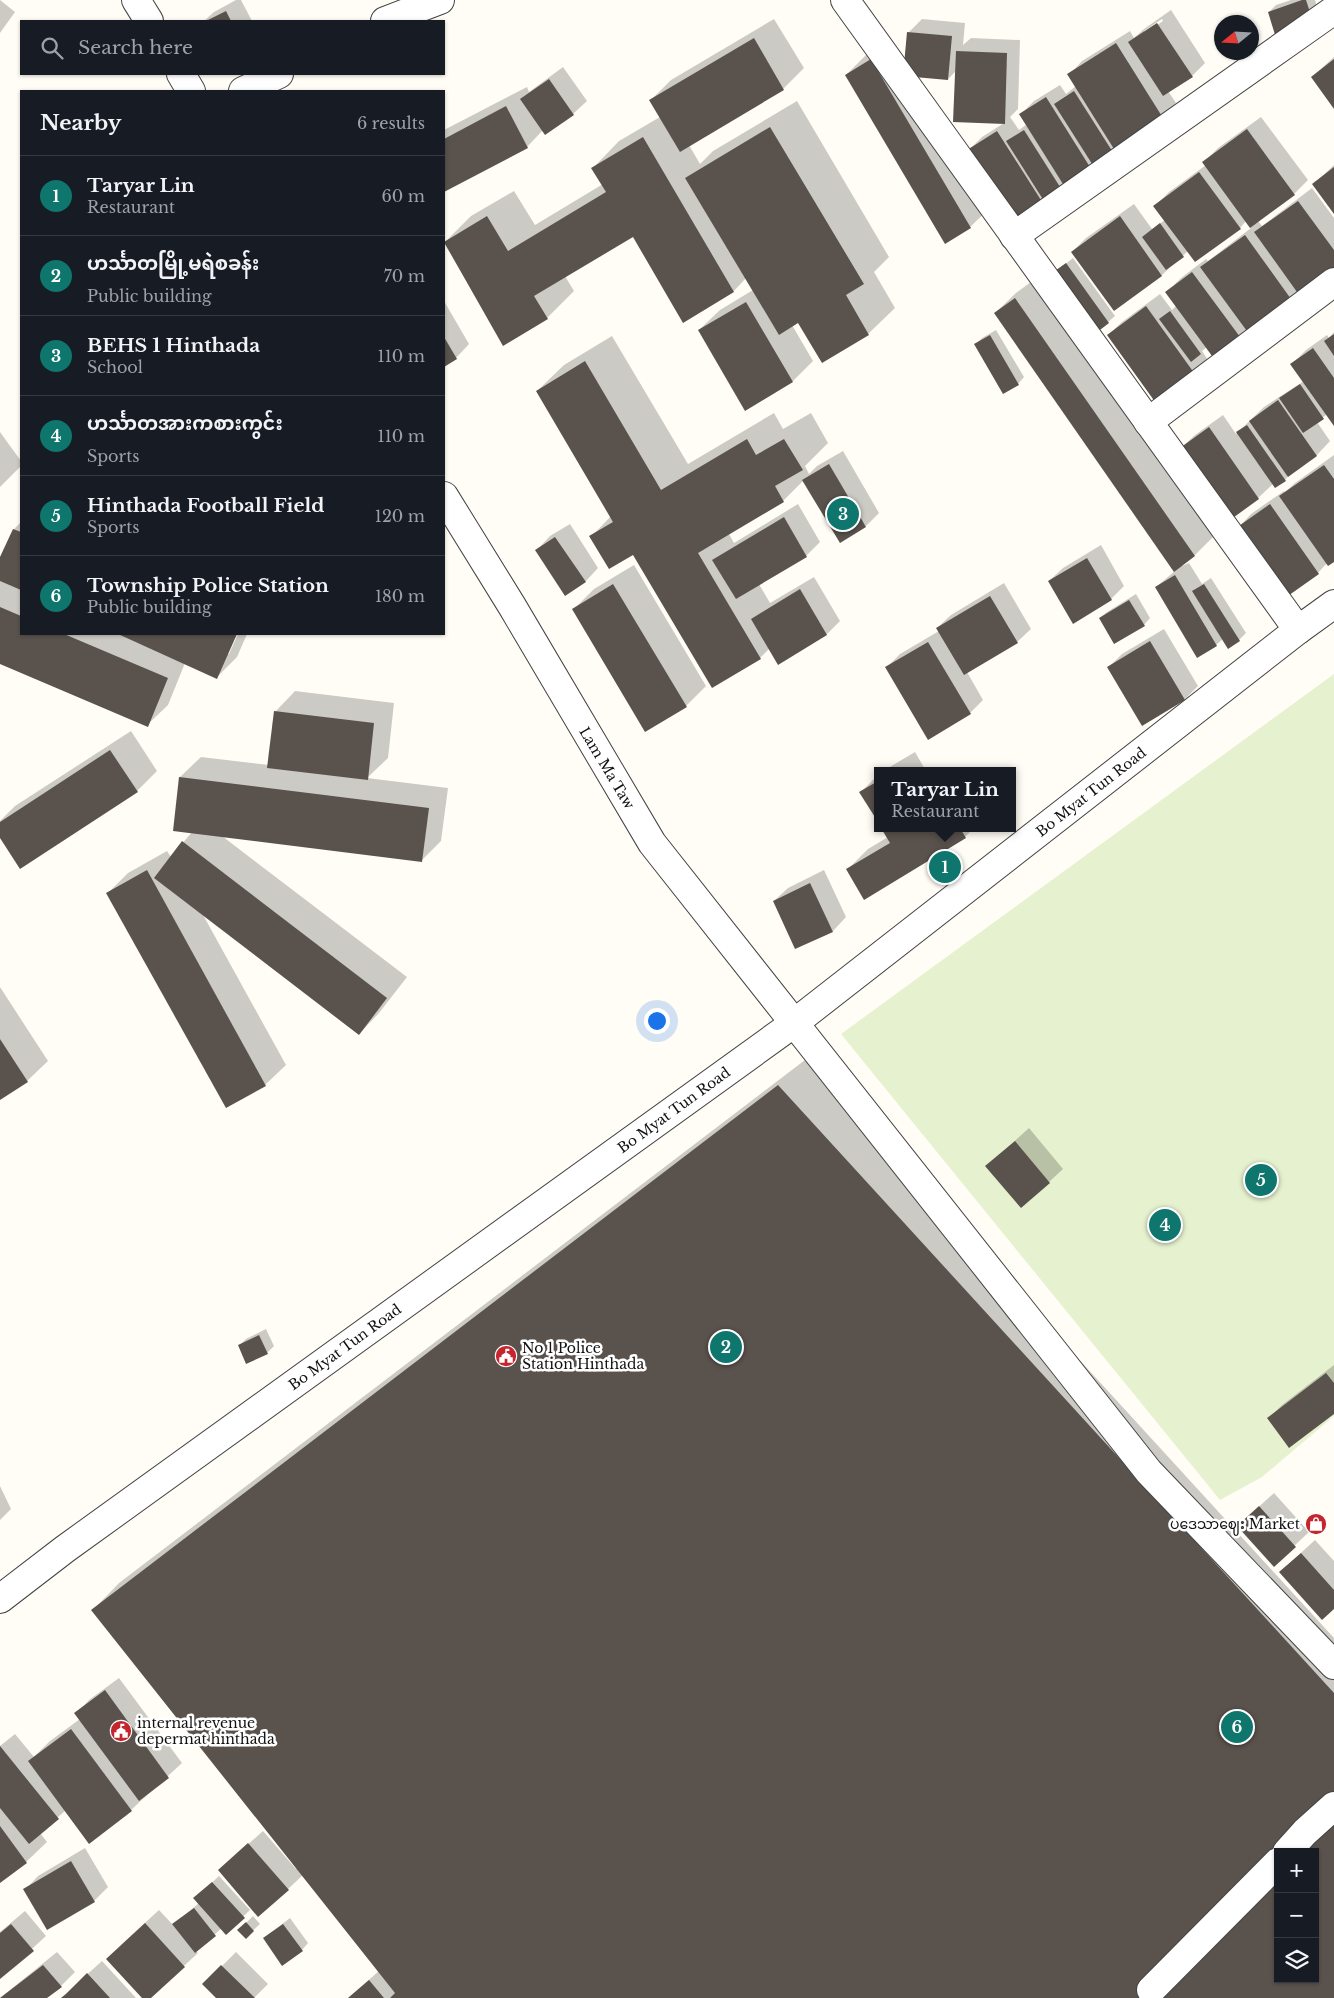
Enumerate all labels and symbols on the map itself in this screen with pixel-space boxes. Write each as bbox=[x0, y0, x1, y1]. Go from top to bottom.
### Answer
north arrow bbox=[1214, 15, 1259, 60]
pin: 3 bbox=[827, 495, 859, 533]
street label: Lam Ma Taw bbox=[575, 724, 639, 812]
street label: Bo Myat Tun Road bbox=[1032, 743, 1150, 841]
pin: 1 bbox=[929, 848, 961, 886]
your location bbox=[644, 1008, 670, 1034]
street label: Bo Myat Tun Road bbox=[614, 1063, 734, 1157]
pin: 5 bbox=[1245, 1161, 1277, 1199]
pin: 4 bbox=[1149, 1206, 1181, 1244]
street label: Bo Myat Tun Road bbox=[285, 1300, 405, 1394]
pin: 2 bbox=[710, 1328, 742, 1366]
place label: No 1 Police Station Hinthada bbox=[522, 1339, 644, 1373]
public building icon: No 1 Police Station Hinthada bbox=[494, 1344, 518, 1368]
shop icon: ပဒေသာဈေး Market bbox=[1304, 1512, 1328, 1536]
place label: ပဒေသာဈေး Market bbox=[1170, 1515, 1301, 1536]
pin: 6 bbox=[1221, 1708, 1253, 1746]
place label: internal revenue depermat hinthada bbox=[137, 1714, 275, 1748]
public building icon: internal revenue depermat hinthada bbox=[109, 1719, 133, 1743]

